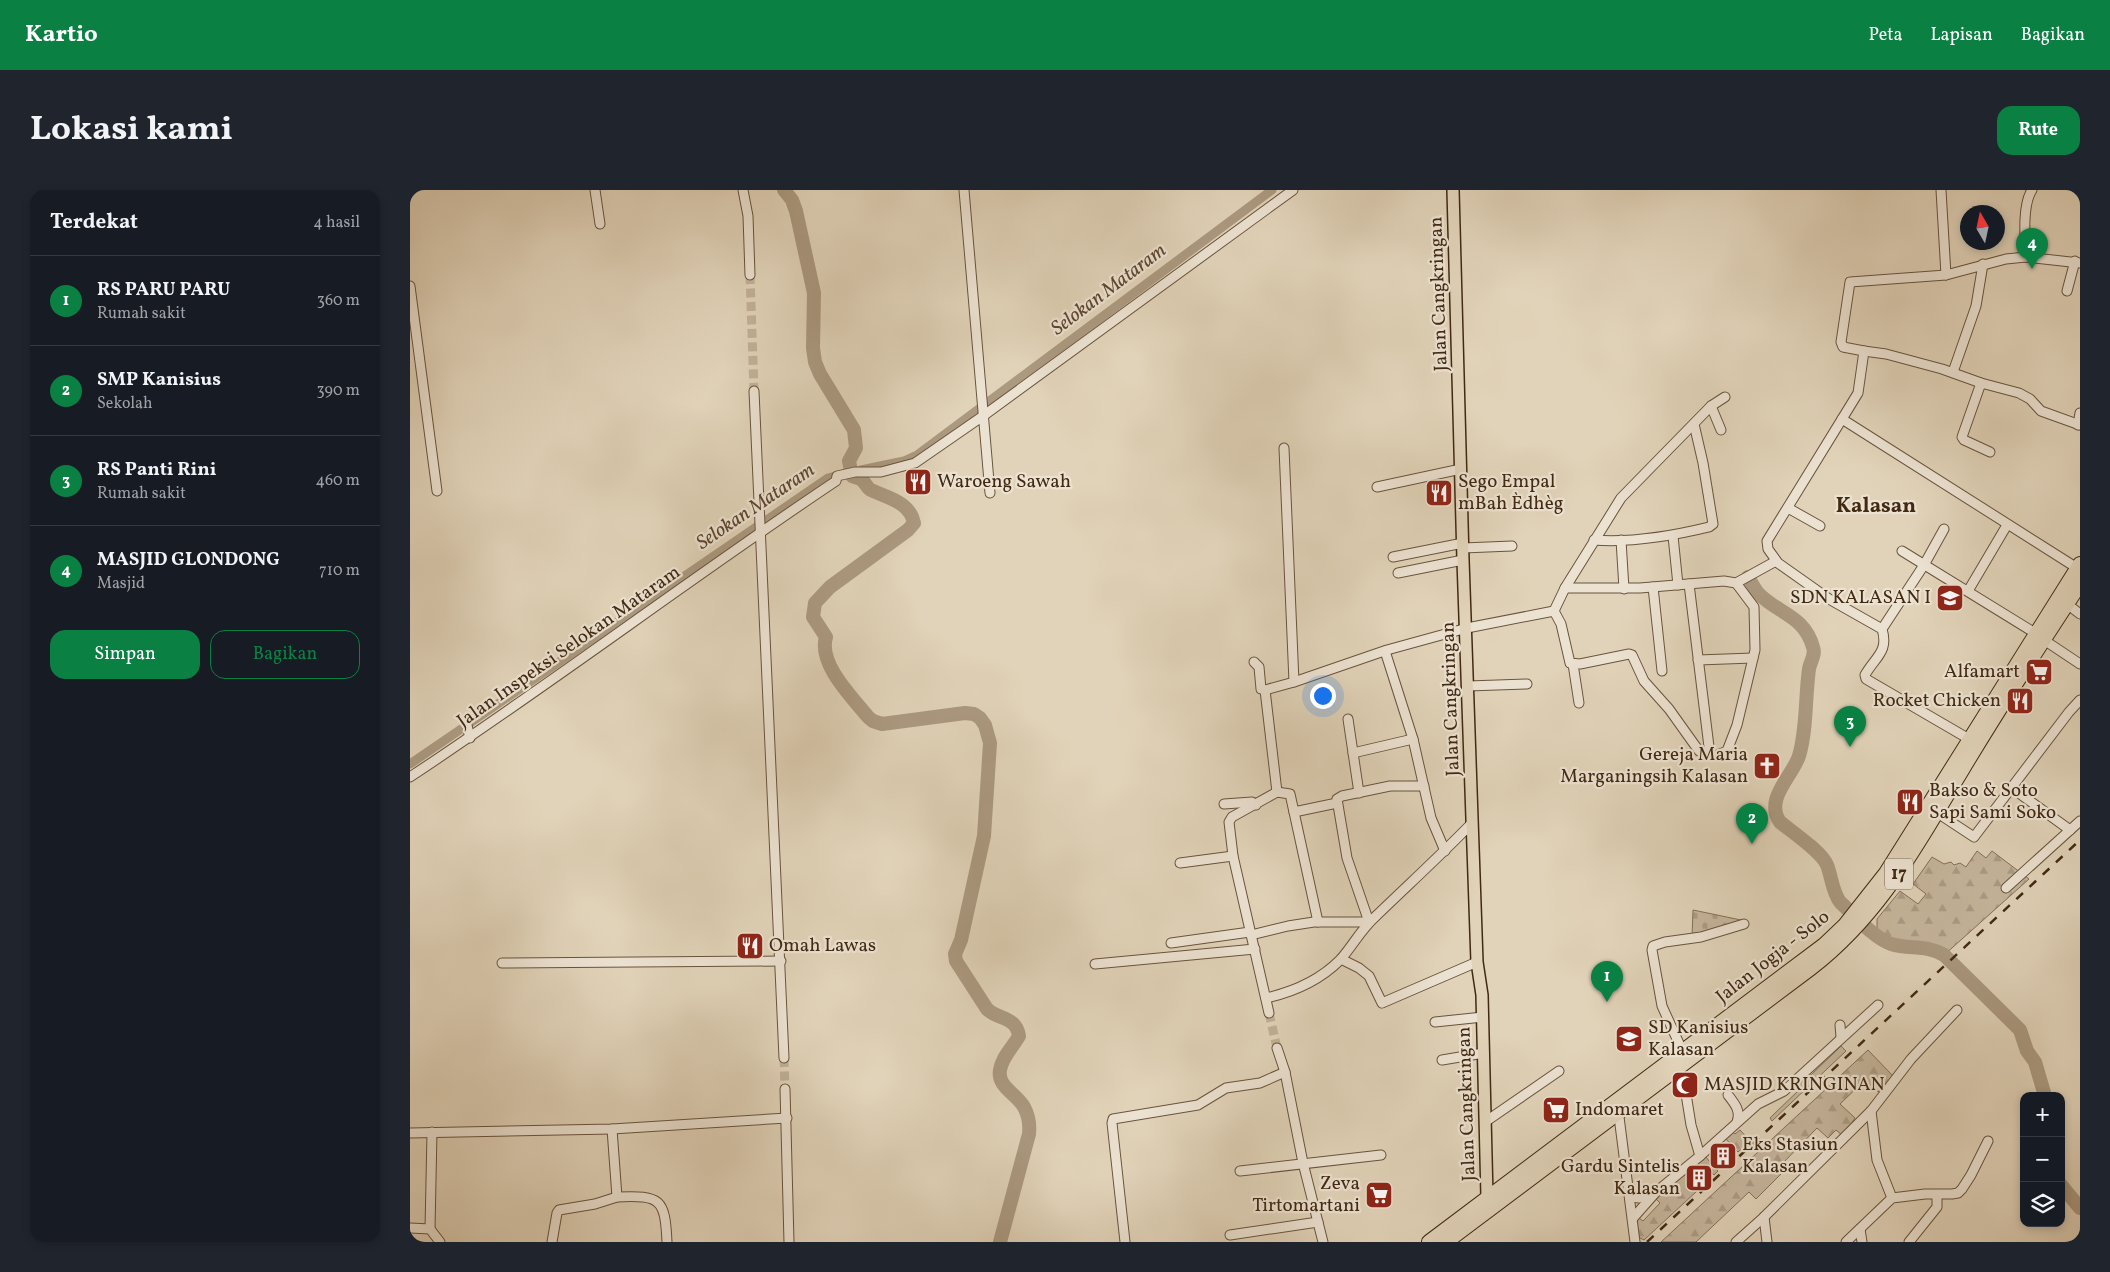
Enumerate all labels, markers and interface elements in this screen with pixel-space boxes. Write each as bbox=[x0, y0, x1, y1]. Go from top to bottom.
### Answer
text: Kartio bbox=[25, 18, 98, 52]
text: Peta bbox=[1869, 23, 1902, 48]
text: Lapisan bbox=[1930, 23, 1993, 48]
text: Bagikan bbox=[2021, 23, 2085, 48]
text: Lokasi kami bbox=[30, 106, 233, 154]
button: Rute bbox=[1997, 106, 2080, 155]
north arrow bbox=[1960, 205, 2005, 250]
text: Terdekat bbox=[50, 208, 138, 237]
text: 4 hasil bbox=[313, 212, 360, 234]
street label: Jalan Cangkringan bbox=[1423, 216, 1455, 372]
pin: 4 bbox=[2016, 228, 2048, 269]
water label: Selokan Mataram bbox=[1046, 237, 1172, 343]
text: RS PARU PARU bbox=[97, 277, 230, 303]
text: 1 bbox=[63, 290, 69, 312]
text: 360 m bbox=[317, 290, 360, 312]
text: Rumah sakit bbox=[97, 303, 186, 325]
text: SMP Kanisius bbox=[97, 367, 221, 393]
text: 2 bbox=[62, 380, 70, 402]
text: 390 m bbox=[317, 380, 360, 402]
text: Sekolah bbox=[97, 393, 153, 415]
text: RS Panti Rini bbox=[97, 457, 217, 483]
water label: Selokan Mataram bbox=[691, 457, 821, 557]
restaurant icon: Waroeng Sawah bbox=[903, 467, 933, 497]
place label: Waroeng Sawah bbox=[937, 469, 1071, 495]
place label: Sego Empal mBah Èdhèg bbox=[1458, 469, 1563, 517]
text: 3 bbox=[62, 470, 70, 492]
text: 460 m bbox=[316, 470, 360, 492]
restaurant icon: Sego Empal mBah Èdhèg bbox=[1424, 478, 1454, 508]
text: Rumah sakit bbox=[97, 483, 186, 505]
district label: Kalasan bbox=[1836, 492, 1916, 521]
text: MASJID GLONDONG bbox=[97, 547, 280, 573]
text: 4 bbox=[61, 560, 71, 582]
text: 710 m bbox=[319, 560, 360, 582]
street label: Jalan Inspeksi Selokan Mataram bbox=[452, 560, 686, 734]
text: Masjid bbox=[97, 573, 145, 595]
school or university icon: SDN KALASAN I bbox=[1935, 583, 1965, 613]
place label: SDN KALASAN I bbox=[1790, 585, 1931, 611]
street label: Jalan Cangkringan bbox=[1435, 621, 1467, 777]
button: Simpan bbox=[50, 630, 200, 679]
button: Bagikan bbox=[210, 630, 360, 679]
supermarket icon: Alfamart bbox=[2024, 657, 2054, 687]
place label: Alfamart bbox=[1944, 659, 2020, 685]
your location bbox=[1310, 683, 1336, 709]
restaurant icon: Rocket Chicken bbox=[2005, 686, 2035, 716]
place label: Rocket Chicken bbox=[1873, 688, 2001, 714]
pin: 3 bbox=[1834, 706, 1866, 747]
place label: Gereja Maria Marganingsih Kalasan bbox=[1560, 742, 1748, 790]
church icon: Gereja Maria Marganingsih Kalasan bbox=[1752, 751, 1782, 781]
place label: Bakso & Soto Sapi Sami Soko bbox=[1929, 778, 2056, 826]
restaurant icon: Bakso & Soto Sapi Sami Soko bbox=[1895, 787, 1925, 817]
pin: 2 bbox=[1736, 803, 1768, 844]
road number: 17 bbox=[1885, 859, 1913, 890]
street label: Jalan Jogja - Solo bbox=[1711, 904, 1835, 1010]
restaurant icon: Omah Lawas bbox=[735, 931, 765, 961]
place label: Omah Lawas bbox=[769, 933, 876, 959]
pin: 1 bbox=[1591, 961, 1623, 1002]
place label: SD Kanisius Kalasan bbox=[1648, 1015, 1748, 1063]
school or university icon: SD Kanisius Kalasan bbox=[1614, 1024, 1644, 1054]
street label: Jalan Cangkringan bbox=[1451, 1026, 1483, 1182]
mosque icon: MASJID KRINGINAN bbox=[1670, 1070, 1700, 1100]
place label: MASJID KRINGINAN bbox=[1704, 1072, 1885, 1098]
map controls bbox=[2020, 1092, 2065, 1227]
button: + bbox=[2020, 1092, 2065, 1137]
supermarket icon: Indomaret bbox=[1541, 1095, 1571, 1125]
place label: Indomaret bbox=[1575, 1097, 1664, 1123]
place label: Eks Stasiun Kalasan bbox=[1742, 1132, 1838, 1180]
button: − bbox=[2020, 1137, 2065, 1182]
building icon: Eks Stasiun Kalasan bbox=[1708, 1141, 1738, 1171]
place label: Gardu Sintelis Kalasan bbox=[1561, 1154, 1680, 1202]
building icon: Gardu Sintelis Kalasan bbox=[1684, 1163, 1714, 1193]
place label: Zeva Tirtomartani bbox=[1252, 1171, 1360, 1219]
supermarket icon: Zeva Tirtomartani bbox=[1364, 1180, 1394, 1210]
button: layers bbox=[2020, 1182, 2065, 1227]

